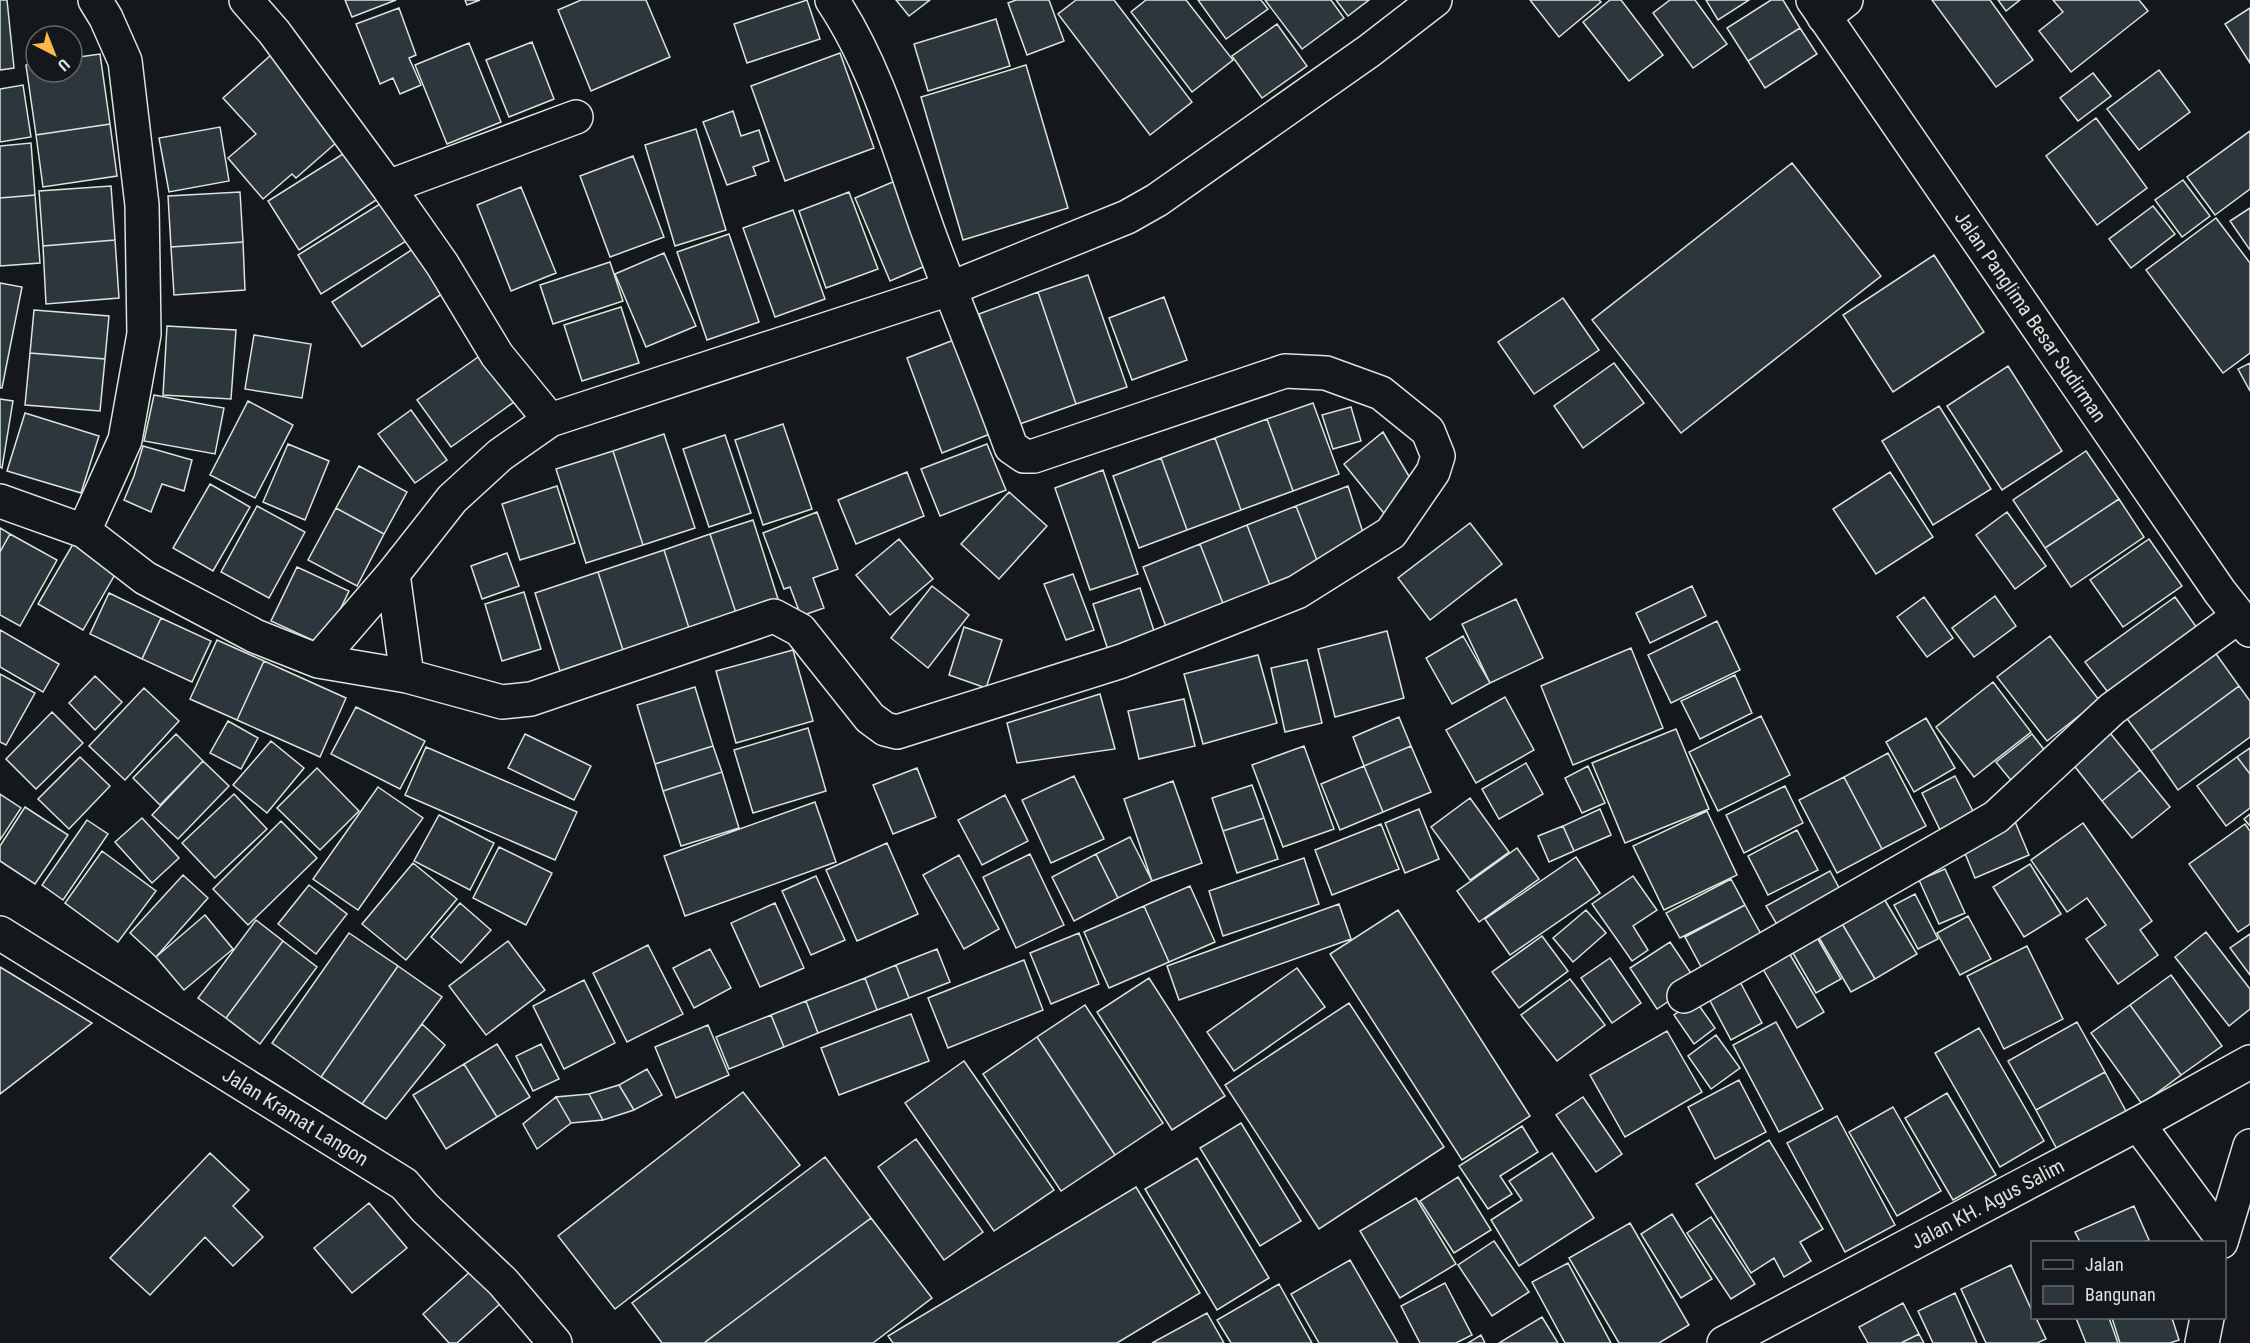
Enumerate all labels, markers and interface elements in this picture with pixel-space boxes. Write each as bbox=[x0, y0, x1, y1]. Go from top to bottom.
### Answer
north arrow bbox=[24, 24, 84, 84]
text: U bbox=[54, 55, 73, 75]
street label: Jalan Panglima Besar Sudirman bbox=[1950, 206, 2112, 427]
street label: Jalan Kramat Langon bbox=[218, 1062, 373, 1171]
street label: Jalan KH. Agus Salim bbox=[1907, 1153, 2068, 1254]
legend bbox=[2031, 1241, 2226, 1319]
text: Jalan bbox=[2085, 1254, 2124, 1275]
text: Bangunan bbox=[2085, 1284, 2156, 1305]

